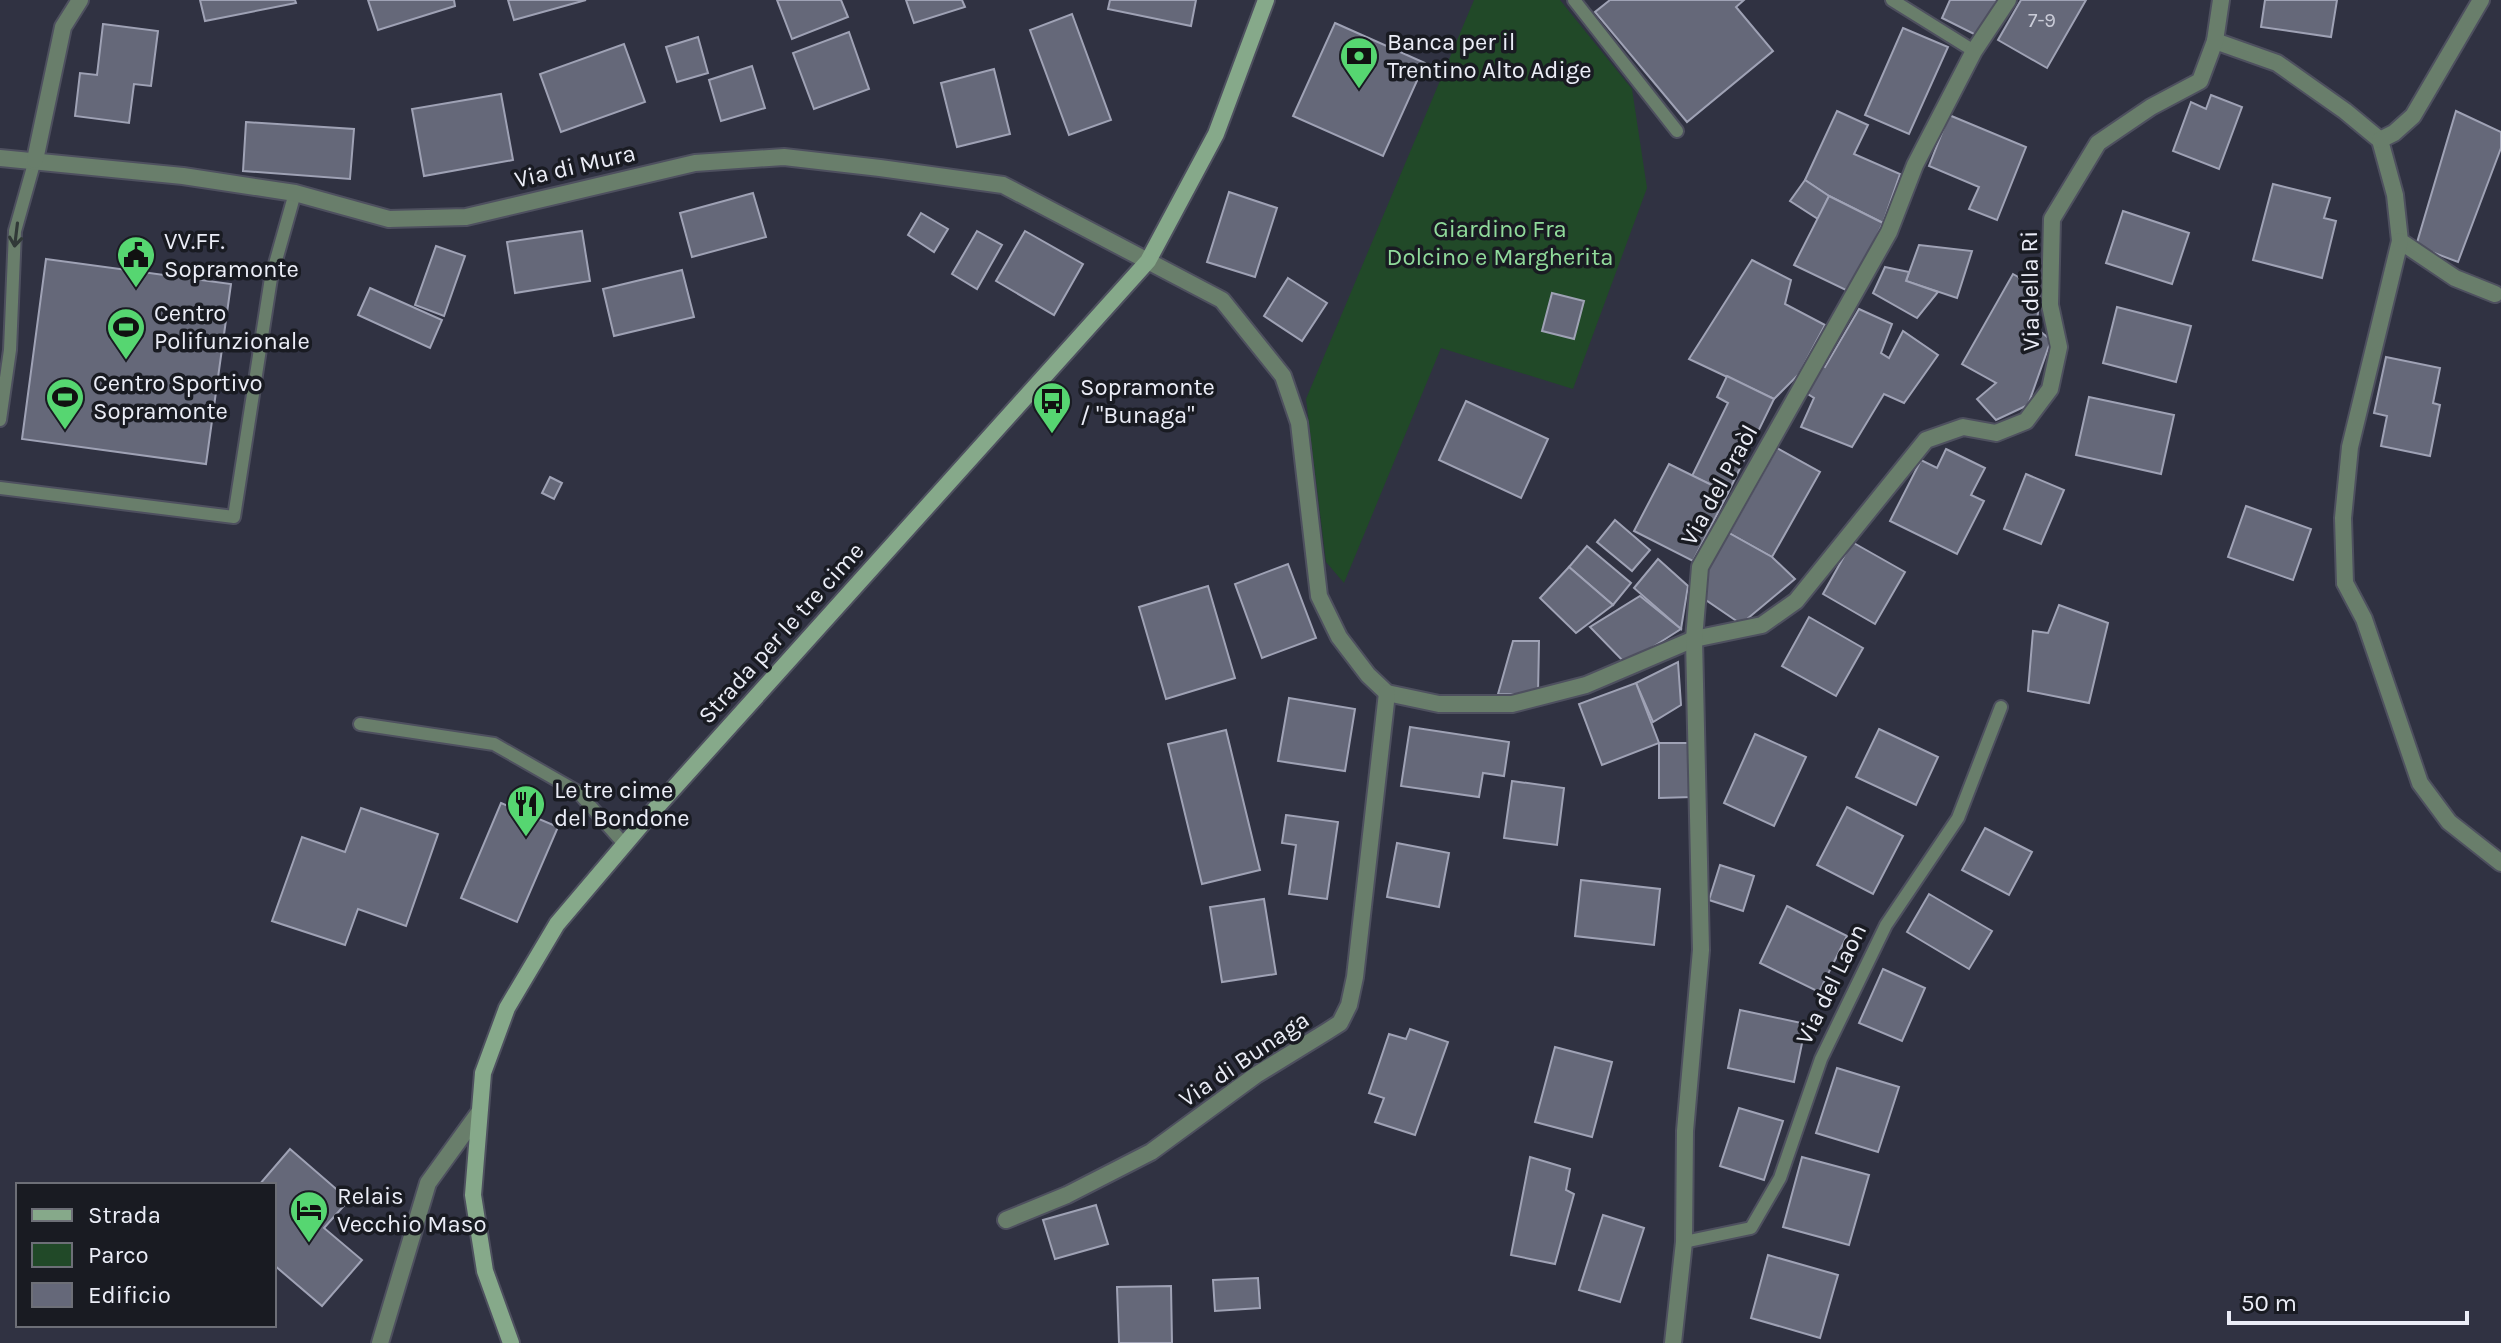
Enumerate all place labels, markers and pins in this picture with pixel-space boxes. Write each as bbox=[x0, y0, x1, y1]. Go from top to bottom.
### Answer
place label: Banca per il Trentino Alto Adige bbox=[1387, 28, 1592, 84]
bank icon: Banca per il Trentino Alto Adige bbox=[1338, 35, 1380, 90]
place label: VV.FF. Sopramonte bbox=[164, 227, 299, 283]
public building icon: VV.FF. Sopramonte bbox=[115, 234, 157, 289]
place label: Centro Polifunzionale bbox=[154, 299, 310, 355]
sports icon: Centro Polifunzionale bbox=[105, 306, 147, 361]
place label: Centro Sportivo Sopramonte bbox=[93, 369, 263, 425]
place label: Sopramonte / "Bunaga" bbox=[1080, 373, 1215, 429]
sports icon: Centro Sportivo Sopramonte bbox=[44, 376, 86, 431]
bus stop icon: Sopramonte / "Bunaga" bbox=[1031, 380, 1073, 435]
place label: Le tre cime del Bondone bbox=[554, 776, 690, 832]
restaurant icon: Le tre cime del Bondone bbox=[505, 783, 547, 838]
place label: Relais Vecchio Maso bbox=[337, 1182, 487, 1238]
hotel icon: Relais Vecchio Maso bbox=[288, 1189, 330, 1244]

